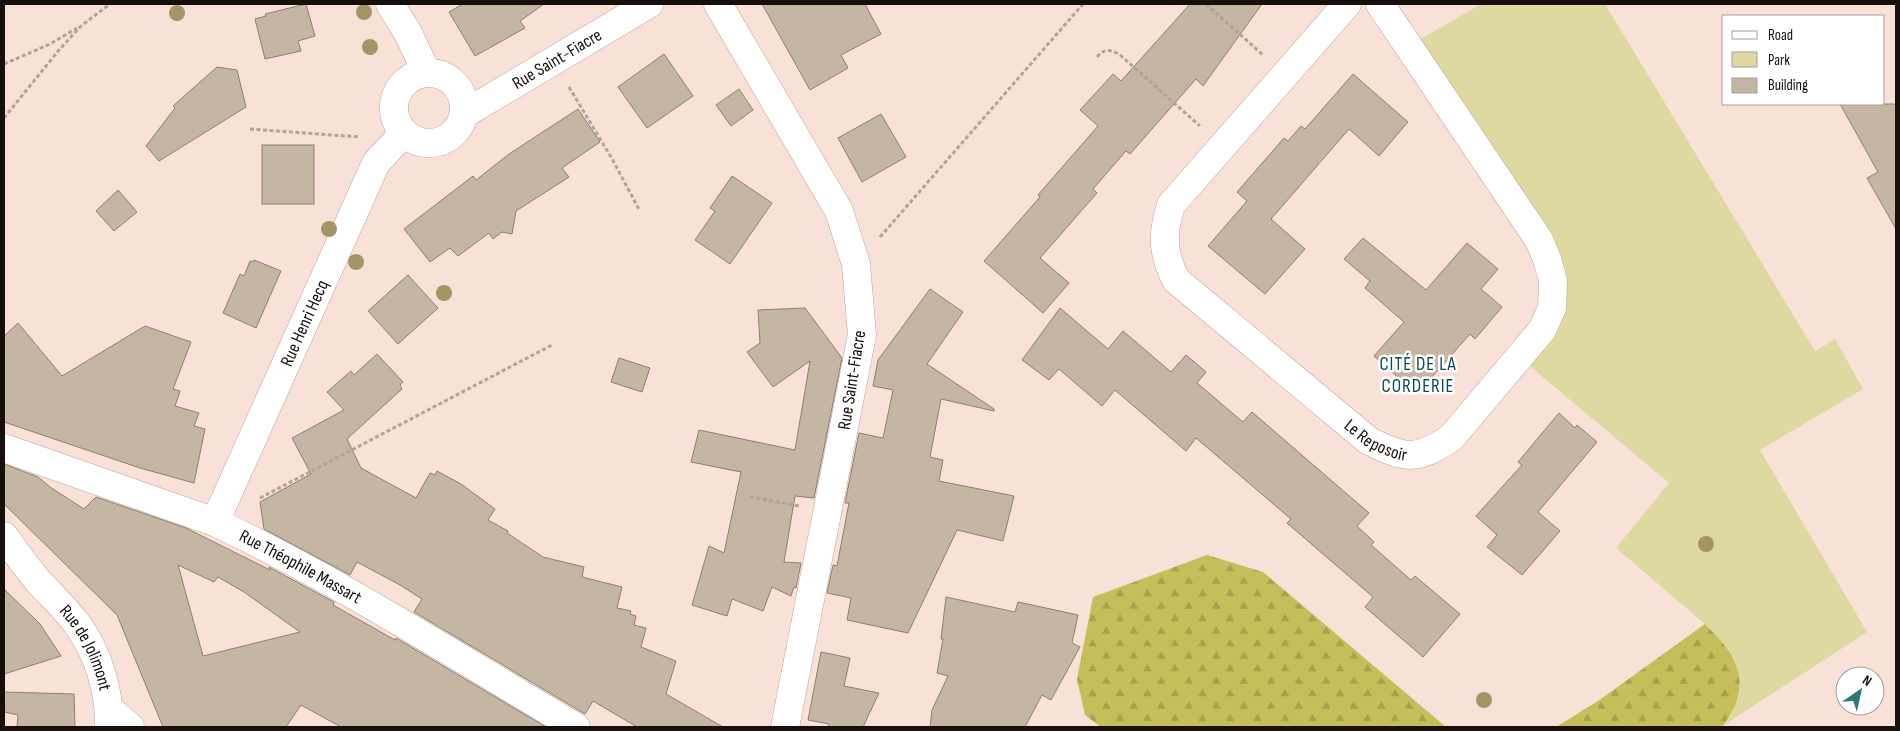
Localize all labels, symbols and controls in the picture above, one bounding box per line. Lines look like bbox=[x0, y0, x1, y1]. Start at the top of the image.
legend bbox=[1722, 15, 1885, 105]
street label: Rue Saint-Fiacre bbox=[508, 24, 605, 94]
text: Road bbox=[1768, 26, 1793, 45]
text: Park bbox=[1768, 51, 1790, 70]
text: Building bbox=[1768, 76, 1808, 95]
street label: Rue Henri Hecq bbox=[276, 277, 333, 370]
street label: Rue Saint-Fiacre bbox=[834, 329, 870, 431]
district label: CITÉ DE LA CORDERIE bbox=[1379, 353, 1457, 398]
street label: Le Reposoir bbox=[1340, 415, 1409, 465]
street label: Rue Théophile Massart bbox=[236, 525, 366, 608]
street label: Rue de Jolimont bbox=[55, 600, 116, 693]
north arrow bbox=[1835, 666, 1885, 716]
text: N bbox=[1859, 671, 1875, 690]

